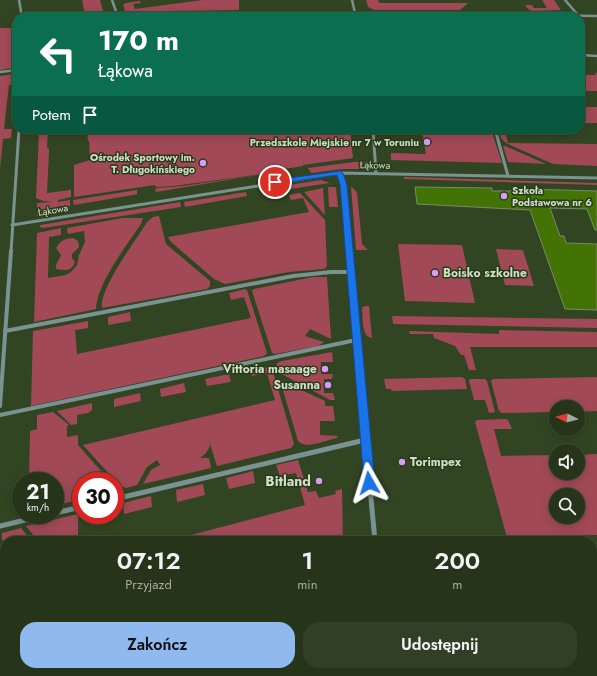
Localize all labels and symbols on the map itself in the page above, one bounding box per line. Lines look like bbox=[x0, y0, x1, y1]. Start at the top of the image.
place label: Przedszkole Miejskie nr 7 w Toruniu bbox=[250, 135, 419, 150]
marker: Przedszkole Miejskie nr 7 w Toruniu bbox=[422, 137, 432, 147]
place label: Ośrodek Sportowy im. T. Długokińskiego bbox=[90, 150, 195, 177]
street label: Łąkowa bbox=[359, 157, 391, 173]
marker: Ośrodek Sportowy im. T. Długokińskiego bbox=[198, 158, 208, 168]
pin bbox=[258, 165, 292, 199]
place label: Szkoła Podstawowa nr 6 bbox=[512, 183, 592, 210]
marker: Szkoła Podstawowa nr 6 bbox=[499, 191, 509, 201]
street label: Łąkowa bbox=[36, 200, 69, 220]
place label: Boisko szkolne bbox=[443, 264, 527, 282]
marker: Boisko szkolne bbox=[430, 268, 440, 278]
place label: Vittoria masaage bbox=[222, 360, 317, 378]
marker: Vittoria masaage bbox=[320, 364, 330, 374]
place label: Susanna bbox=[273, 376, 320, 394]
marker: Susanna bbox=[323, 380, 333, 390]
north arrow bbox=[549, 400, 585, 436]
place label: Torimpex bbox=[410, 453, 462, 471]
marker: Torimpex bbox=[397, 457, 407, 467]
position arrow bbox=[348, 462, 390, 504]
place label: Bitland bbox=[265, 471, 311, 491]
speed limit sign: 30 bbox=[72, 472, 124, 524]
marker: Bitland bbox=[314, 476, 324, 486]

